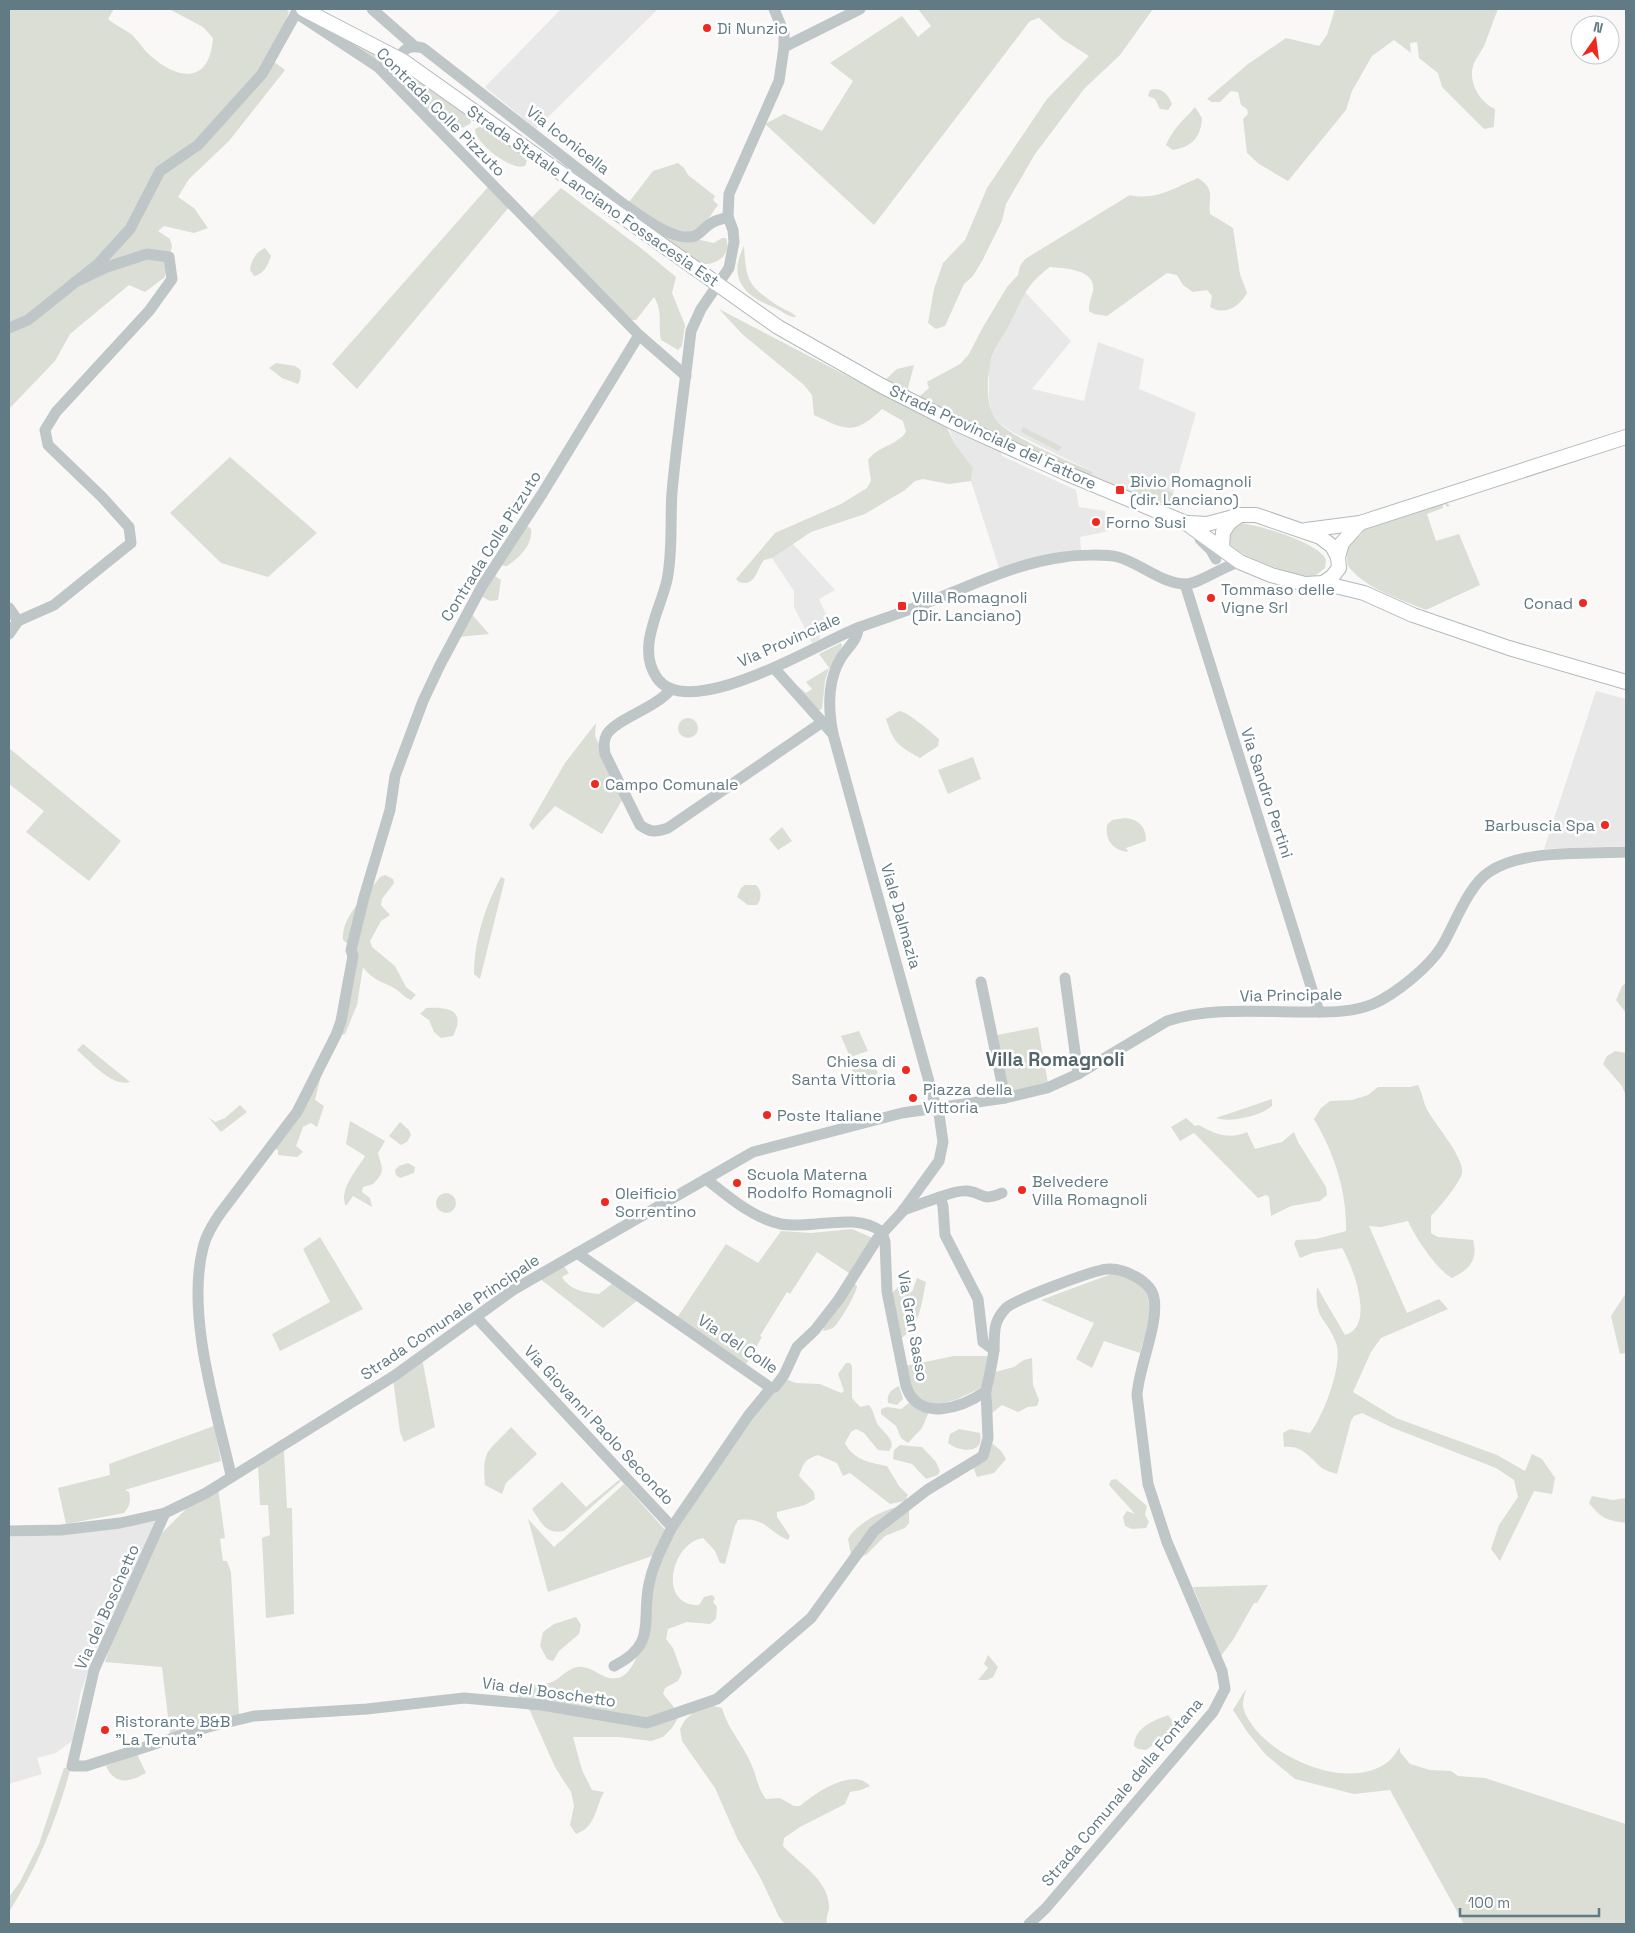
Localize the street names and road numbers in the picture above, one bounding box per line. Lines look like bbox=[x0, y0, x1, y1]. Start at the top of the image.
street label: Contrada Colle Pizzuto bbox=[372, 43, 510, 181]
street label: Strada Statale Lanciano Fossacesia Est bbox=[463, 100, 723, 292]
street label: Via Iconicella bbox=[522, 101, 614, 179]
street label: Strada Provinciale del Fattore bbox=[886, 380, 1100, 494]
street label: Contrada Colle Pizzuto bbox=[436, 467, 546, 625]
street label: Via Provinciale bbox=[734, 608, 844, 672]
street label: Via Sandro Pertini bbox=[1236, 725, 1298, 861]
street label: Viale Dalmazia bbox=[876, 861, 926, 971]
street label: Via Principale bbox=[1239, 984, 1343, 1006]
street label: Strada Comunale Principale bbox=[357, 1249, 543, 1385]
street label: Via Gran Sasso bbox=[893, 1269, 933, 1383]
street label: Via del Colle bbox=[694, 1309, 782, 1379]
street label: Via Giovanni Paolo Secondo bbox=[519, 1341, 679, 1509]
street label: Via del Boschetto bbox=[70, 1541, 144, 1673]
street label: Via del Boschetto bbox=[481, 1672, 617, 1712]
street label: Strada Comunale della Fontana bbox=[1037, 1693, 1207, 1891]

